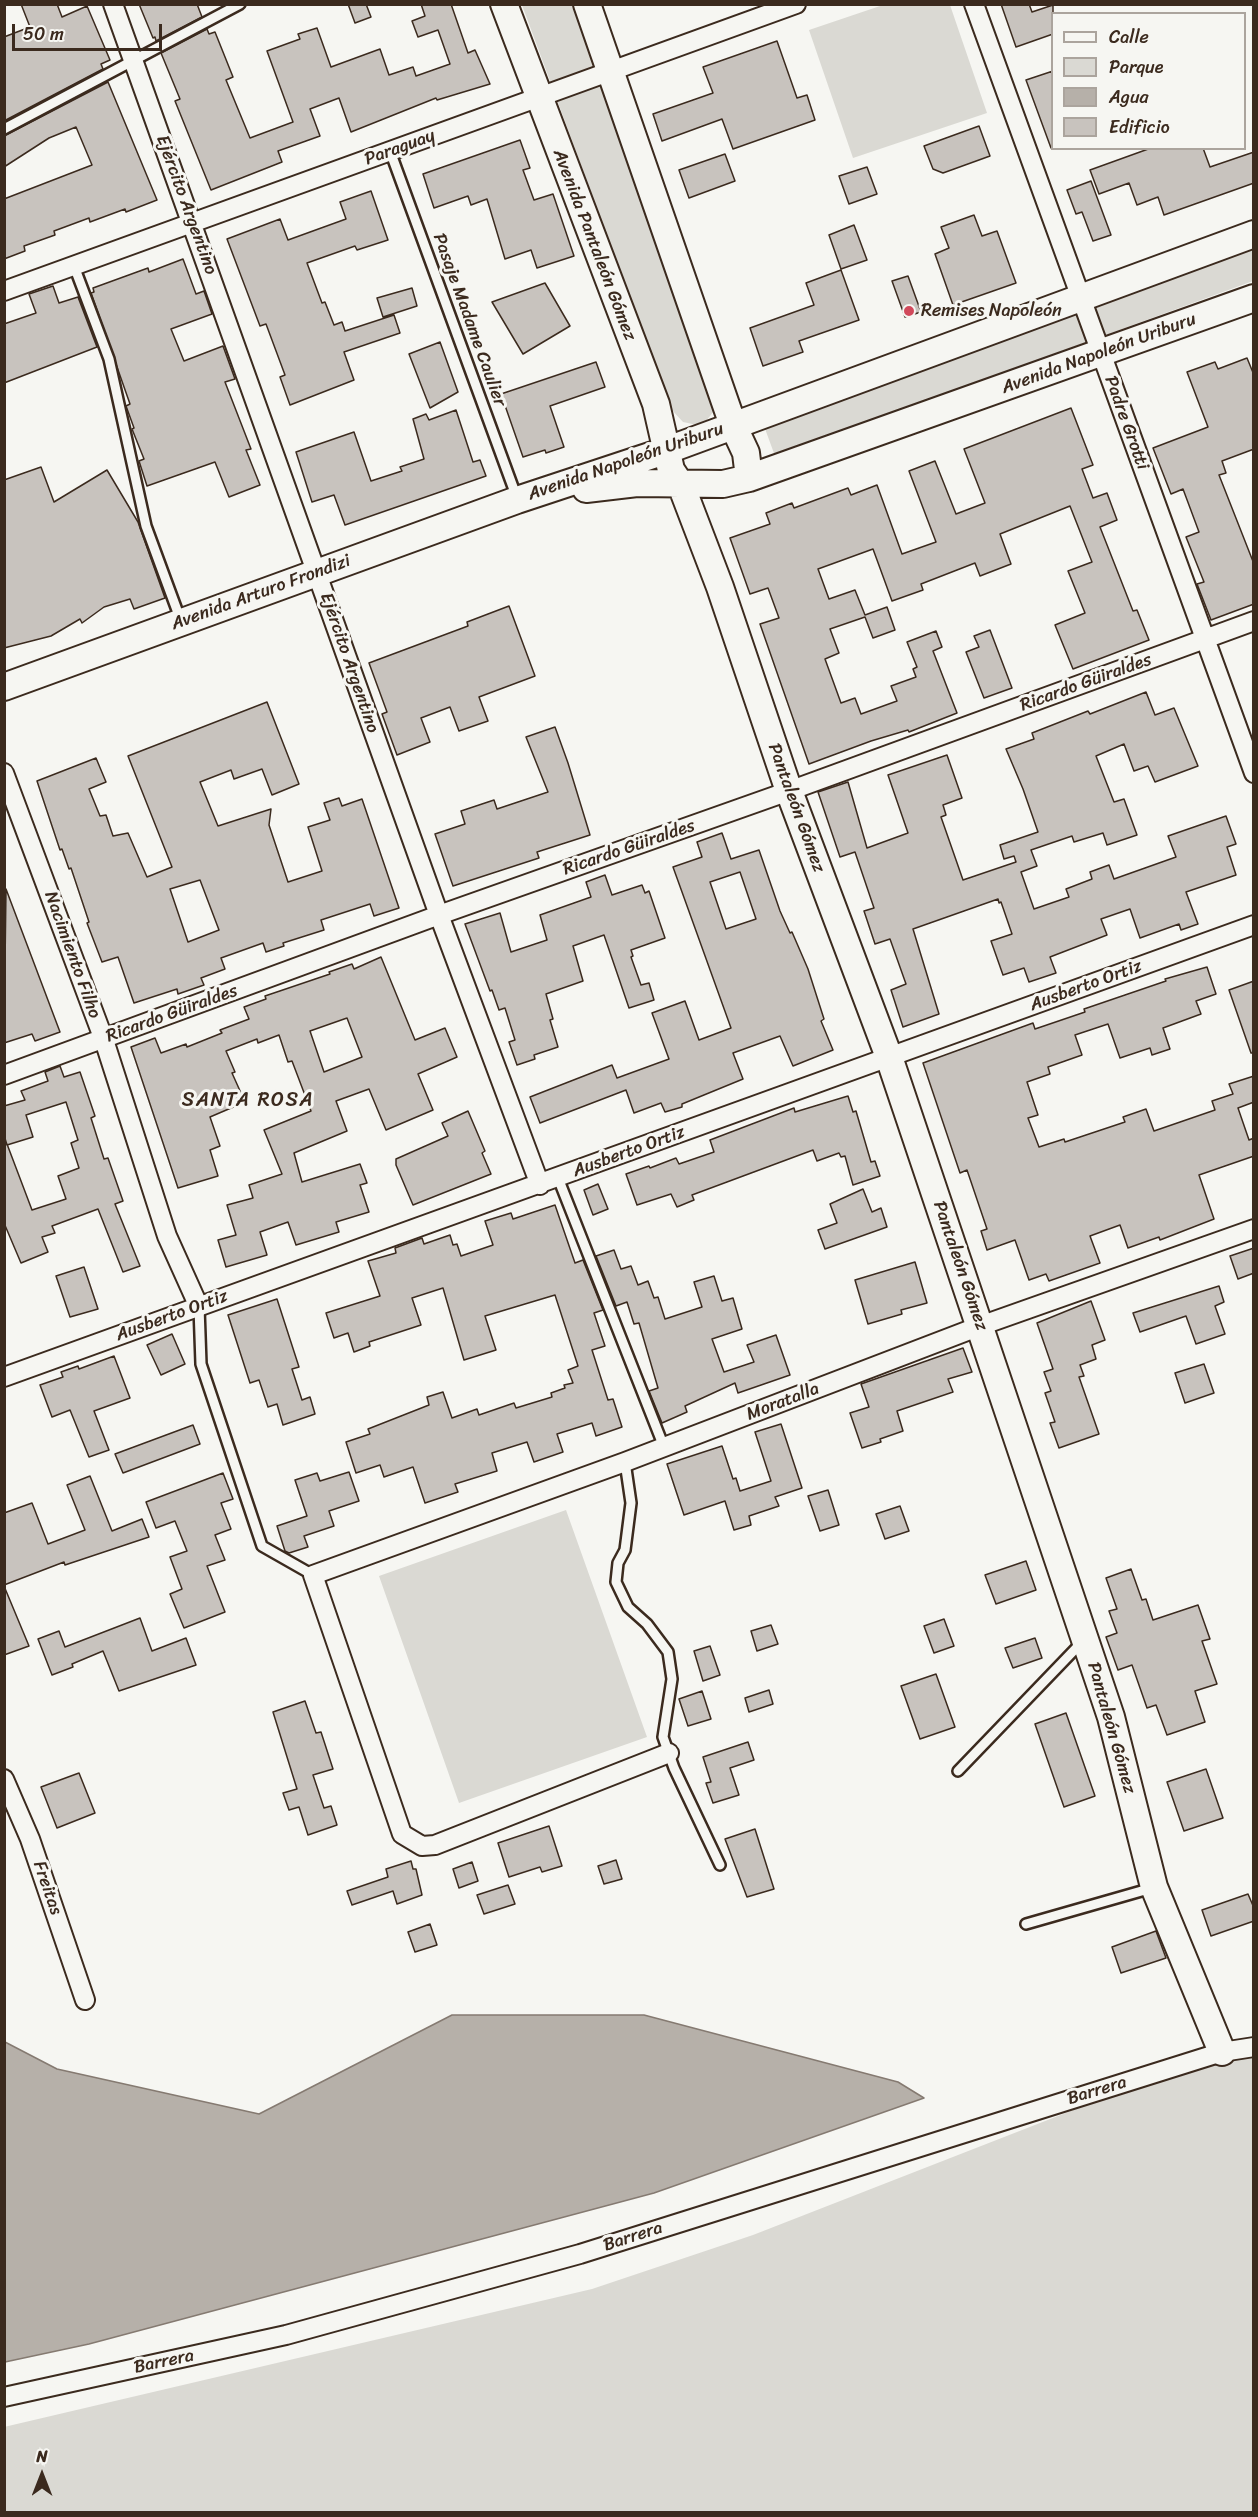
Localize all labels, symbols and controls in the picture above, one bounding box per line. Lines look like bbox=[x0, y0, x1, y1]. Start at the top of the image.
scale bar bbox=[15, 12, 165, 50]
legend bbox=[1051, 12, 1246, 150]
text: 50 m bbox=[23, 18, 64, 50]
text: Calle bbox=[1109, 21, 1149, 53]
text: Parque bbox=[1109, 51, 1163, 83]
text: Agua bbox=[1109, 81, 1149, 113]
text: Edificio bbox=[1109, 111, 1170, 143]
street label: Paraguay bbox=[362, 125, 438, 171]
street label: Ejército Argentino bbox=[151, 132, 221, 278]
street label: Avenida Pantaleón Gómez bbox=[548, 146, 640, 344]
street label: Pasaje Madame Caulier bbox=[428, 231, 510, 409]
place label: Remises Napoleón bbox=[921, 300, 1062, 322]
marker: Remises Napoleón bbox=[902, 304, 916, 318]
street label: Avenida Napoleón Uriburu bbox=[999, 309, 1199, 399]
street label: Padre Grotti bbox=[1099, 373, 1153, 473]
street label: Avenida Napoleón Uriburu bbox=[525, 418, 727, 506]
street label: Avenida Arturo Frondizi bbox=[168, 550, 354, 636]
street label: Ejército Argentino bbox=[315, 590, 383, 736]
street label: Ricardo Güiraldes bbox=[1017, 649, 1155, 717]
street label: Pantaleón Gómez bbox=[763, 740, 829, 876]
street label: Ricardo Güiraldes bbox=[560, 815, 698, 881]
street label: Nacimiento Filho bbox=[39, 889, 105, 1021]
street label: Ausberto Ortiz bbox=[1027, 956, 1145, 1016]
street label: Ricardo Güiraldes bbox=[103, 980, 241, 1048]
district label: SANTA ROSA bbox=[182, 1089, 314, 1113]
street label: Ausberto Ortiz bbox=[570, 1122, 688, 1182]
street label: Pantaleón Gómez bbox=[928, 1198, 992, 1334]
street label: Ausberto Ortiz bbox=[113, 1286, 231, 1346]
street label: Moratalla bbox=[743, 1378, 823, 1426]
street label: Pantaleón Gómez bbox=[1082, 1660, 1140, 1796]
street label: Freitas bbox=[28, 1858, 66, 1918]
street label: Barrera bbox=[1065, 2072, 1129, 2110]
street label: Barrera bbox=[601, 2217, 665, 2257]
street label: Barrera bbox=[132, 2345, 196, 2379]
text: N bbox=[36, 2442, 48, 2471]
north arrow bbox=[12, 2445, 72, 2505]

